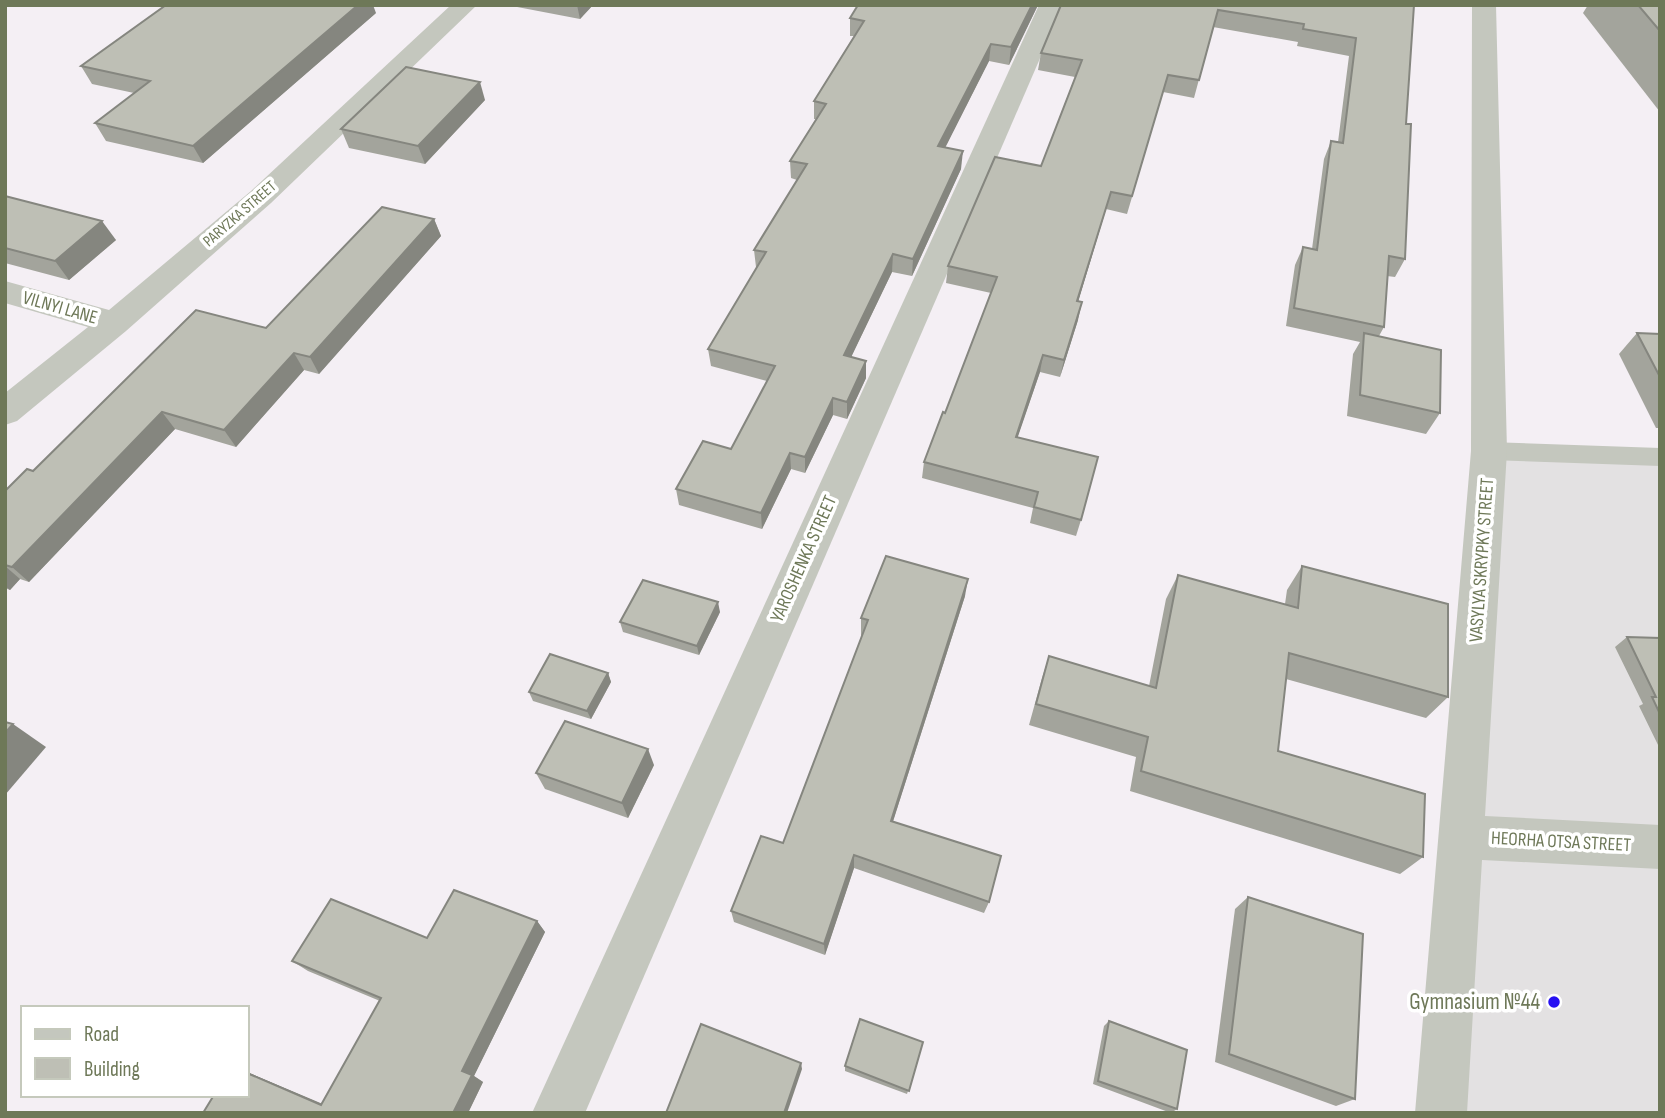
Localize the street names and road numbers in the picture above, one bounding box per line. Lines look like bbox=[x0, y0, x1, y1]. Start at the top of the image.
street label: PARYZKA STREET bbox=[200, 177, 281, 251]
street label: VILNYI LANE bbox=[20, 286, 100, 330]
street label: VASYLYA SKRYPKY STREET bbox=[1465, 477, 1499, 643]
street label: YAROSHENKA STREET bbox=[766, 492, 842, 626]
street label: HEORHA OTSA STREET bbox=[1491, 827, 1632, 857]

